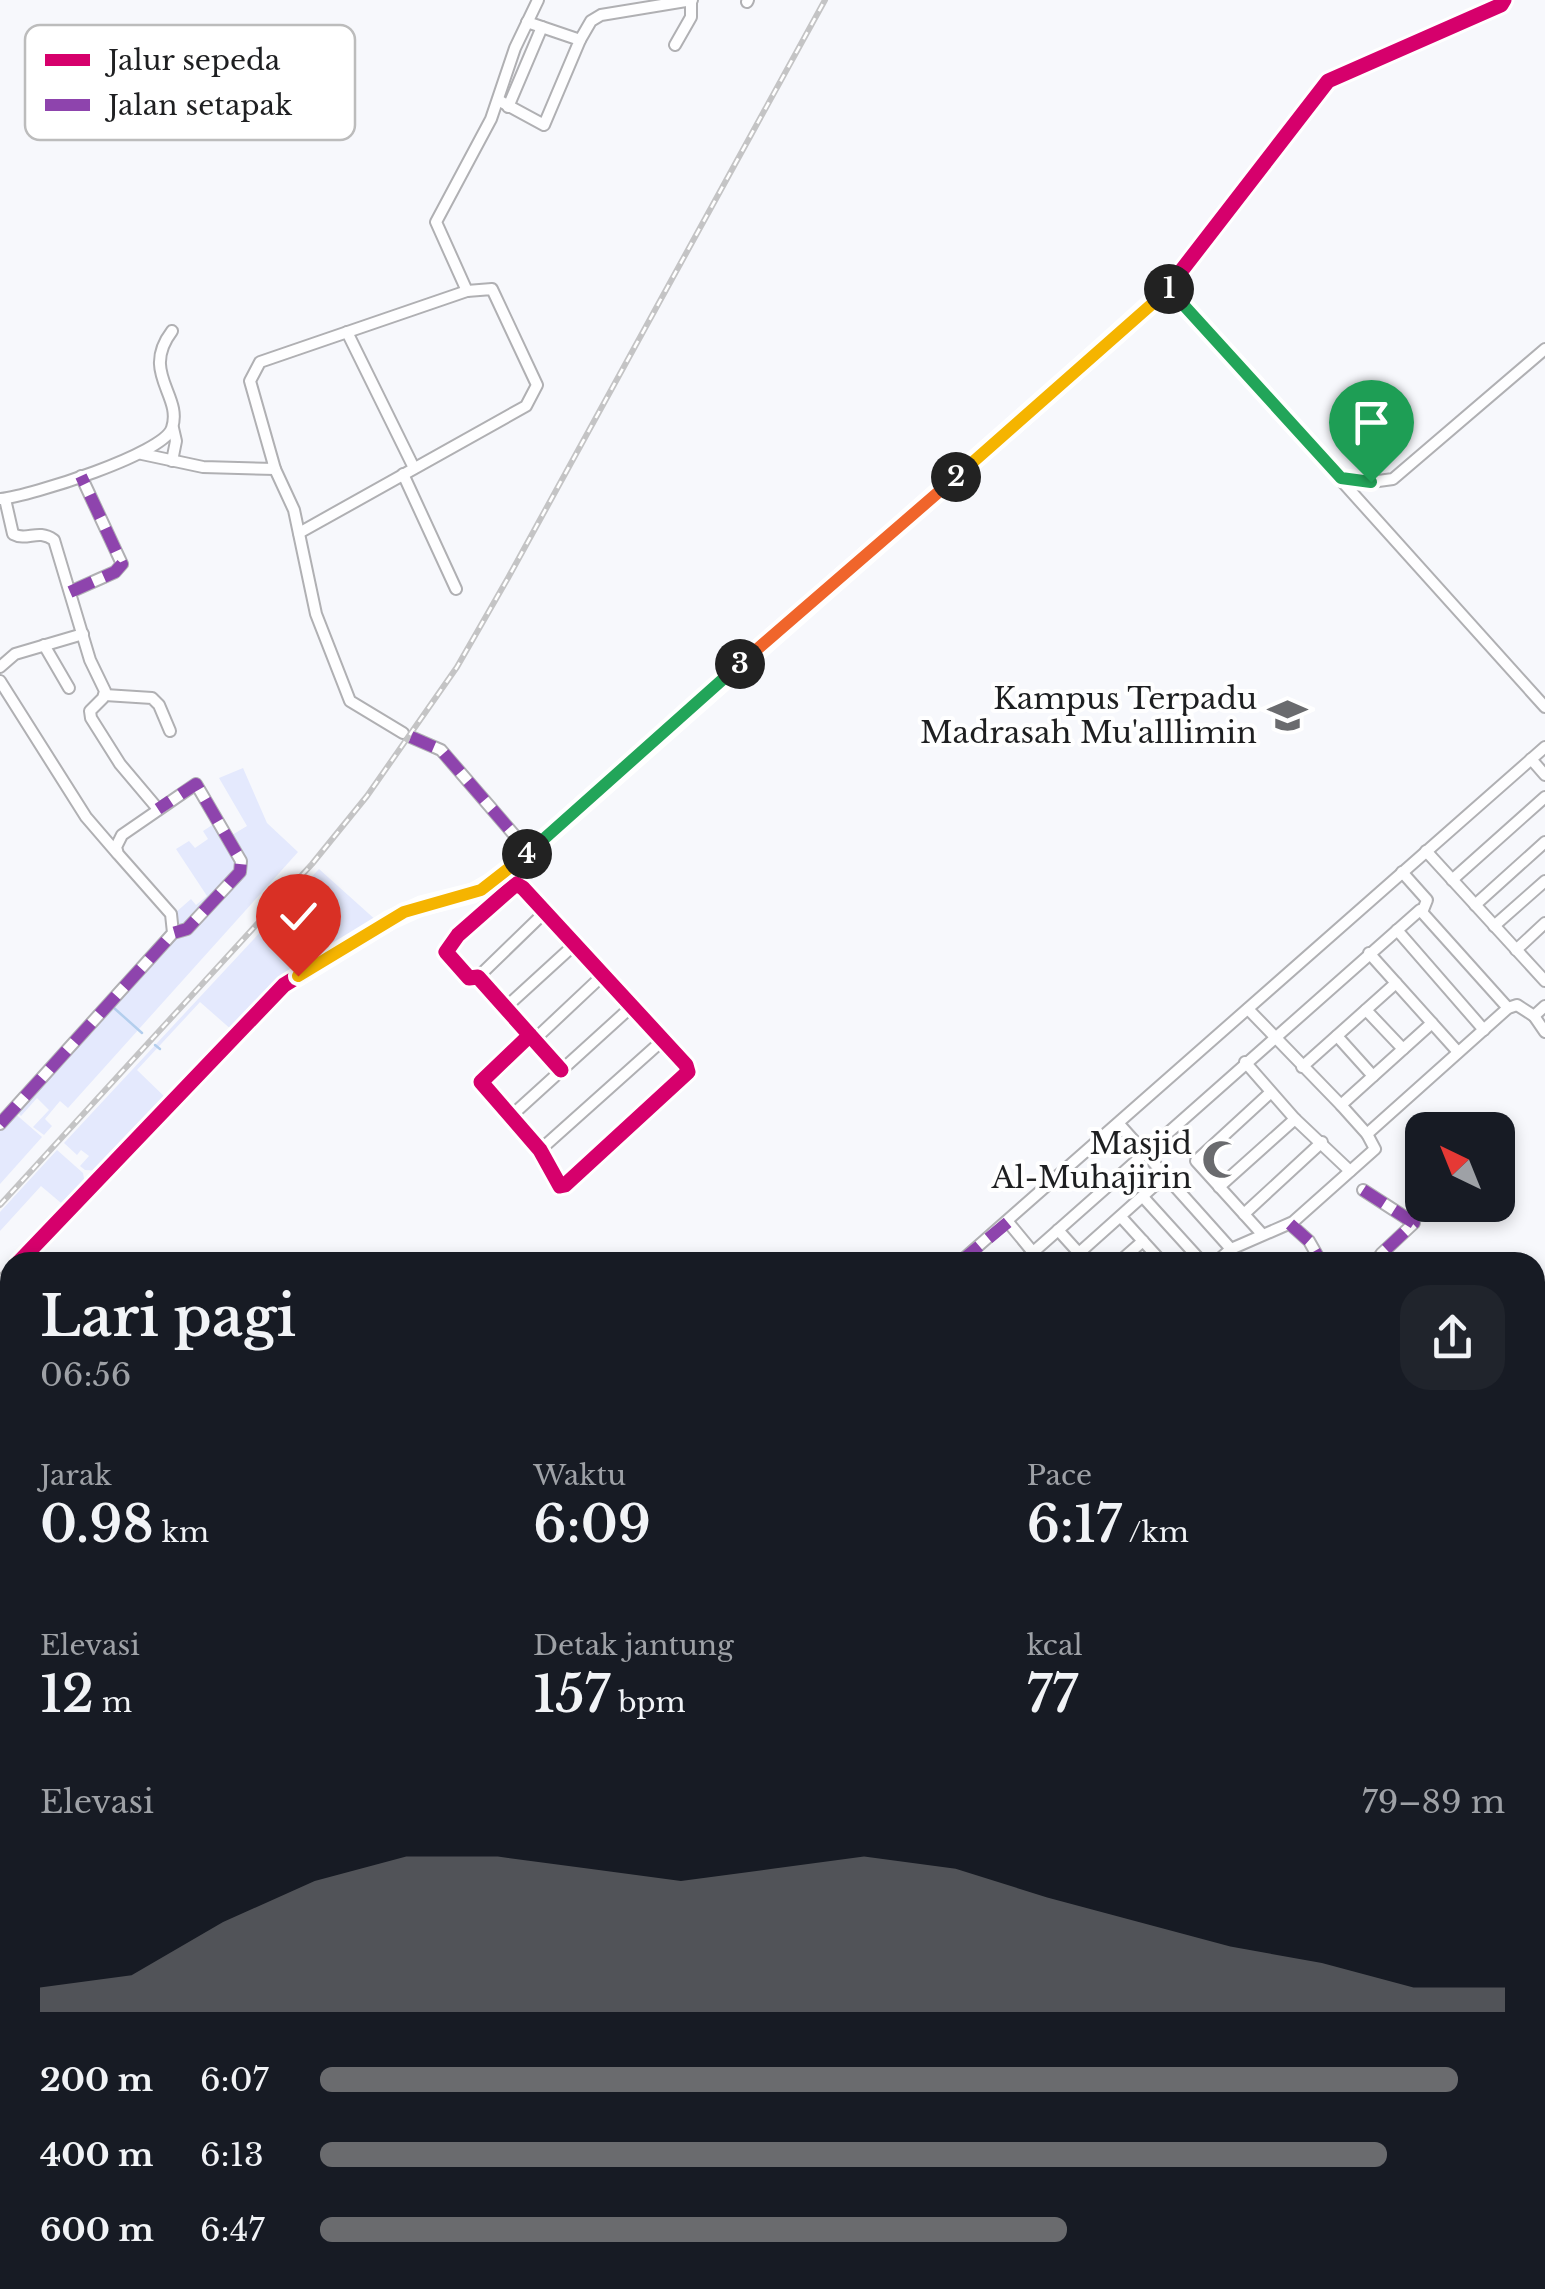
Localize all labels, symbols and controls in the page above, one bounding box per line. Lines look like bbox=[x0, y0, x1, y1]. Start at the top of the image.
legend bbox=[25, 25, 355, 140]
text: Jalur sepeda bbox=[104, 43, 281, 78]
text: Jalan setapak bbox=[104, 88, 293, 123]
pin: 1 bbox=[1144, 264, 1194, 314]
text: 1 bbox=[1163, 271, 1175, 306]
pin bbox=[1329, 380, 1414, 483]
icon: arrive bbox=[1344, 395, 1399, 450]
pin: 2 bbox=[931, 452, 981, 502]
text: 2 bbox=[947, 459, 965, 494]
pin: 3 bbox=[715, 639, 765, 689]
text: 3 bbox=[731, 646, 749, 681]
place label: Kampus Terpadu Madrasah Mu'alllimin bbox=[920, 680, 1257, 751]
school or university icon: Kampus Terpadu Madrasah Mu'alllimin bbox=[1266, 694, 1308, 736]
pin: 4 bbox=[502, 829, 552, 879]
text: 4 bbox=[518, 836, 536, 871]
pin bbox=[256, 874, 341, 977]
icon: check bbox=[271, 889, 326, 944]
north arrow bbox=[1405, 1112, 1515, 1222]
map controls bbox=[1405, 1112, 1515, 1222]
place label: Masjid Al-Muhajirin bbox=[991, 1125, 1192, 1196]
mosque icon: Masjid Al-Muhajirin bbox=[1201, 1139, 1243, 1181]
text: Lari pagi bbox=[40, 1283, 296, 1351]
button: share bbox=[1400, 1285, 1505, 1390]
text: 06:56 bbox=[40, 1355, 131, 1395]
text: Jarak bbox=[40, 1458, 112, 1493]
text: Waktu bbox=[533, 1458, 626, 1493]
text: Pace bbox=[1027, 1458, 1092, 1493]
text: 0.98 bbox=[40, 1493, 154, 1556]
text: 6:09 bbox=[533, 1493, 651, 1556]
text: 6:17 bbox=[1027, 1493, 1122, 1556]
text: km bbox=[154, 1515, 209, 1550]
text: /km bbox=[1122, 1515, 1189, 1550]
text: Elevasi bbox=[40, 1628, 140, 1663]
text: Detak jantung bbox=[533, 1628, 734, 1663]
text: kcal bbox=[1027, 1628, 1083, 1663]
text: 12 bbox=[40, 1663, 94, 1726]
text: 157 bbox=[533, 1663, 610, 1726]
text: 77 bbox=[1027, 1663, 1078, 1726]
text: m bbox=[94, 1685, 132, 1720]
text: bpm bbox=[610, 1685, 686, 1720]
text: Elevasi bbox=[40, 1782, 154, 1822]
text: 79–89 m bbox=[1362, 1782, 1505, 1822]
text: 200 m bbox=[40, 2060, 153, 2100]
text: 6:07 bbox=[200, 2060, 269, 2100]
text: 400 m bbox=[40, 2135, 153, 2175]
text: 6:13 bbox=[200, 2135, 264, 2175]
text: 600 m bbox=[40, 2210, 154, 2250]
text: 6:47 bbox=[200, 2210, 264, 2250]

